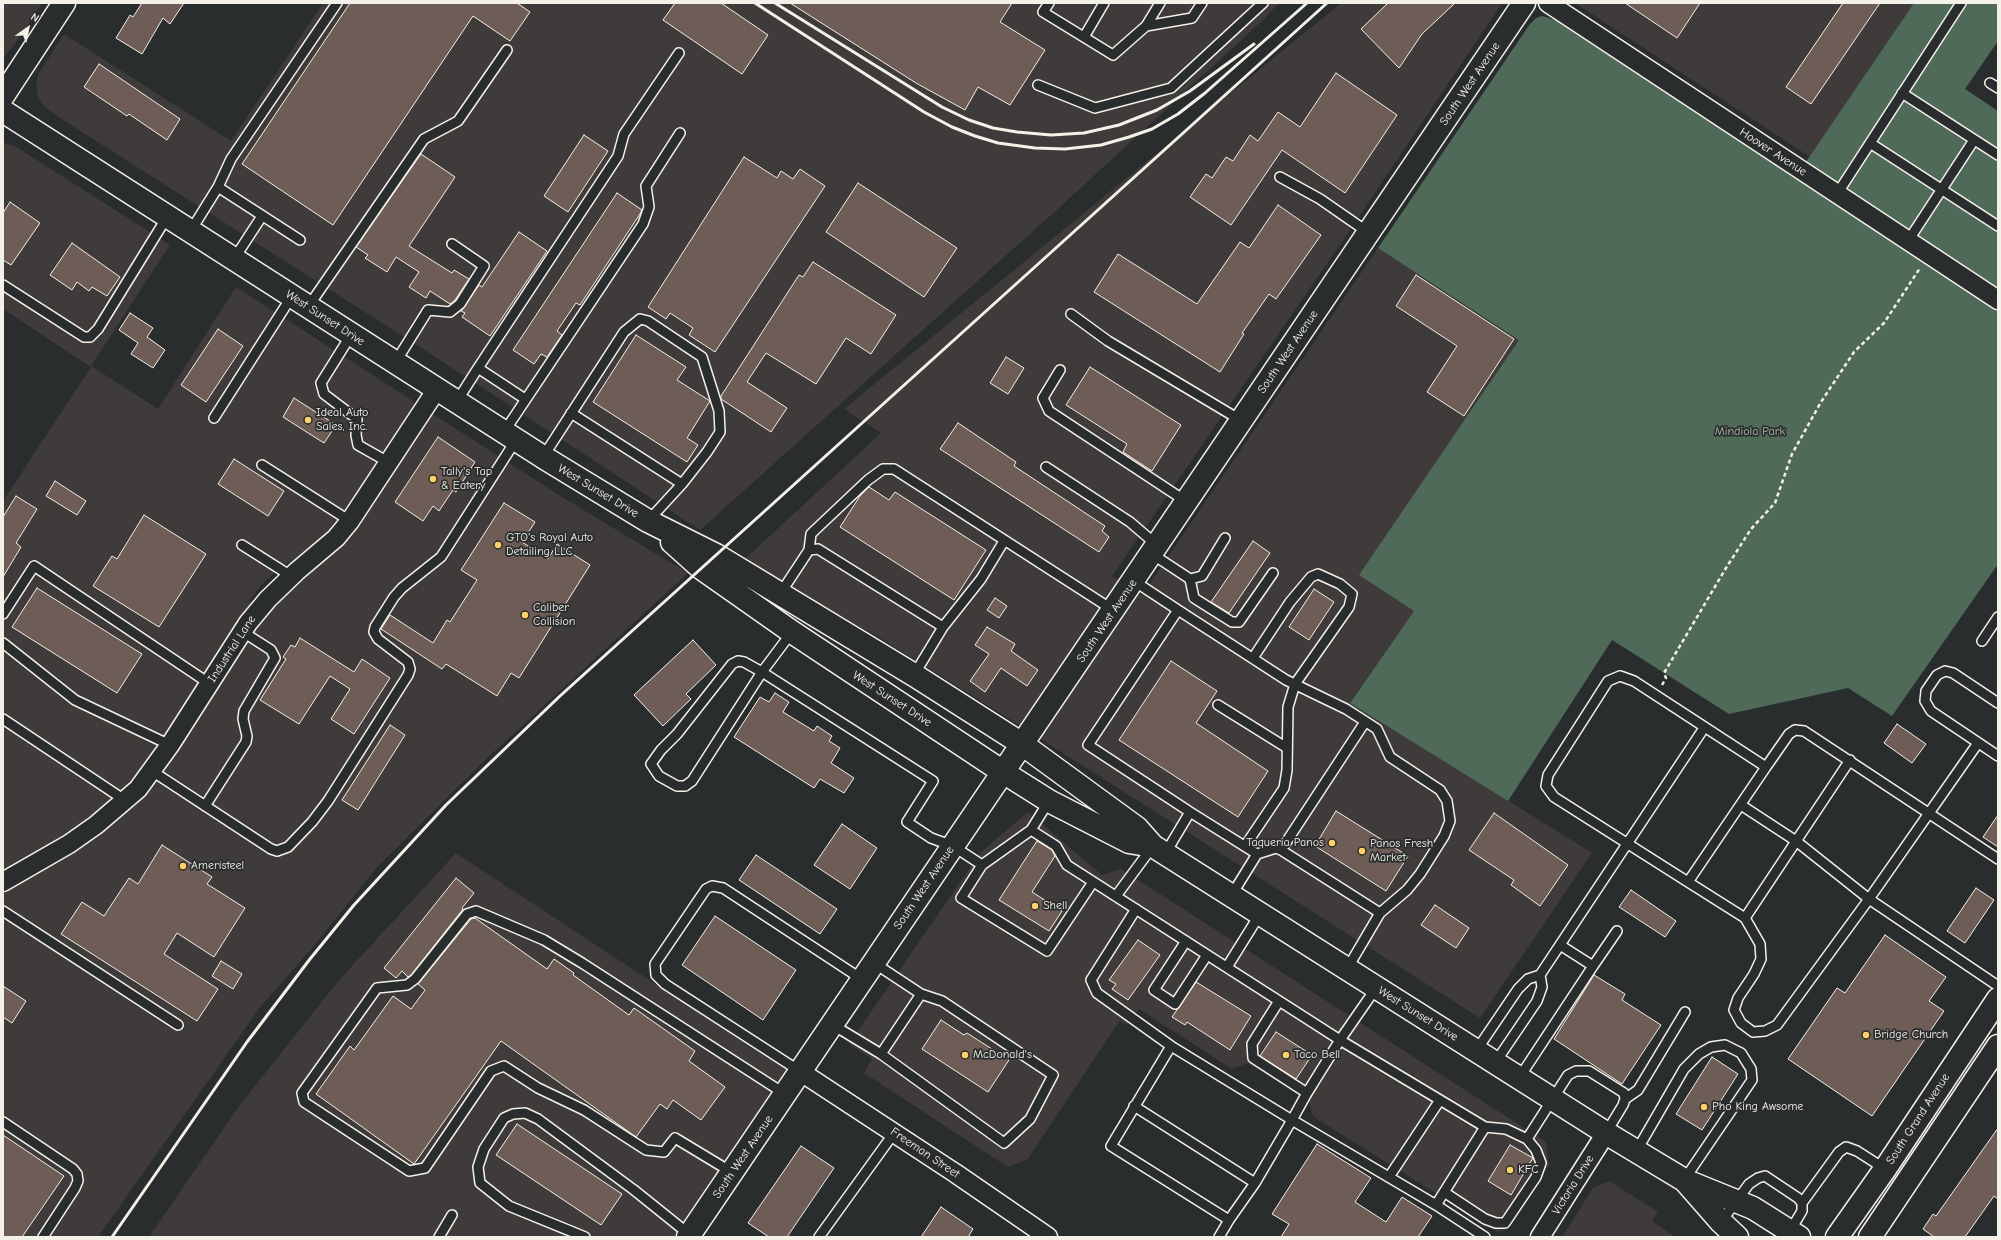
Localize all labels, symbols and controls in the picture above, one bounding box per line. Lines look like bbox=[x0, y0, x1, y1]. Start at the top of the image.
north arrow bbox=[8, 8, 48, 48]
text: N bbox=[28, 10, 41, 25]
street label: South West Avenue bbox=[1437, 40, 1503, 128]
street label: Hoover Avenue bbox=[1737, 125, 1809, 179]
street label: West Sunset Drive bbox=[283, 287, 367, 349]
street label: South West Avenue bbox=[1255, 308, 1321, 396]
place label: Ideal Auto Sales, Inc. bbox=[316, 406, 368, 434]
marker: Ideal Auto Sales, Inc. bbox=[303, 415, 313, 425]
park label: Mindiola Park bbox=[1715, 425, 1785, 439]
street label: West Sunset Drive bbox=[555, 461, 641, 521]
place label: Tally's Tap & Eatery bbox=[441, 465, 492, 493]
marker: Tally's Tap & Eatery bbox=[428, 474, 438, 484]
place label: GTO's Royal Auto Detailing LLC bbox=[506, 531, 593, 559]
marker: GTO's Royal Auto Detailing LLC bbox=[493, 540, 503, 550]
street label: South West Avenue bbox=[1074, 577, 1140, 665]
place label: Caliber Collision bbox=[533, 601, 575, 629]
marker: Caliber Collision bbox=[520, 610, 530, 620]
street label: Industrial Lane bbox=[205, 613, 259, 685]
street label: West Sunset Drive bbox=[850, 668, 934, 730]
place label: Taqueria Panos bbox=[1246, 836, 1324, 850]
place label: Panos Fresh Market bbox=[1370, 837, 1433, 865]
marker: Taqueria Panos bbox=[1327, 838, 1337, 848]
street label: South West Avenue bbox=[891, 844, 957, 932]
marker: Panos Fresh Market bbox=[1357, 846, 1367, 856]
place label: Ameristeel bbox=[191, 859, 244, 873]
marker: Ameristeel bbox=[178, 861, 188, 871]
place label: Shell bbox=[1043, 899, 1067, 913]
marker: Shell bbox=[1030, 901, 1040, 911]
street label: West Sunset Drive bbox=[1375, 984, 1461, 1044]
place label: Bridge Church bbox=[1874, 1028, 1948, 1042]
marker: Bridge Church bbox=[1861, 1030, 1871, 1040]
place label: McDonald's bbox=[973, 1048, 1032, 1062]
place label: Taco Bell bbox=[1294, 1048, 1340, 1062]
marker: McDonald's bbox=[960, 1050, 970, 1060]
marker: Taco Bell bbox=[1281, 1050, 1291, 1060]
street label: South Grand Avenue bbox=[1883, 1071, 1953, 1167]
place label: Pho King Awsome bbox=[1712, 1100, 1803, 1114]
marker: Pho King Awsome bbox=[1699, 1102, 1709, 1112]
street label: South West Avenue bbox=[710, 1113, 776, 1201]
street label: Freeman Street bbox=[888, 1125, 962, 1181]
street label: Victoria Drive bbox=[1549, 1152, 1597, 1218]
place label: KFC bbox=[1518, 1163, 1539, 1177]
marker: KFC bbox=[1505, 1165, 1515, 1175]

